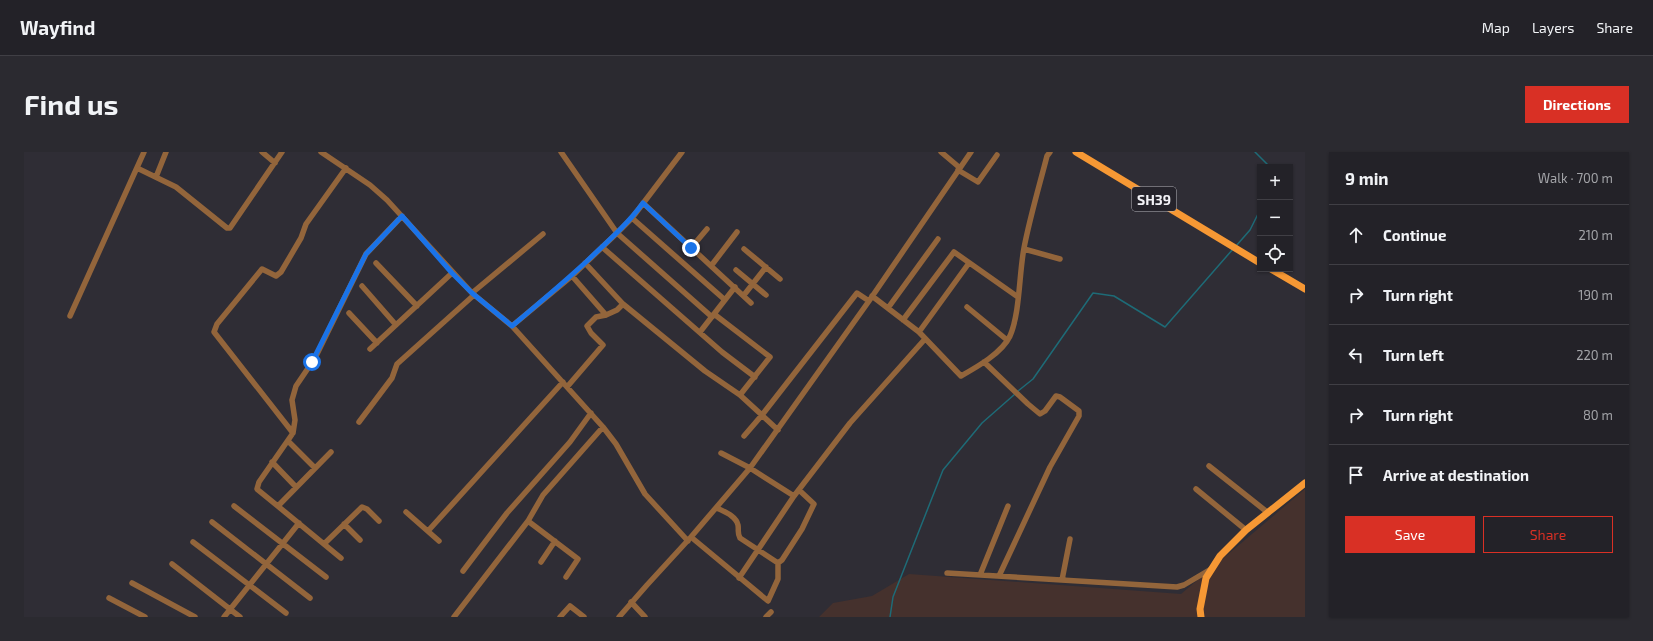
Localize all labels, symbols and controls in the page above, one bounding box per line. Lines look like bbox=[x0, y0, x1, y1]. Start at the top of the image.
text: Wayfind bbox=[20, 16, 95, 39]
text: Map bbox=[1482, 19, 1510, 36]
text: Layers bbox=[1532, 19, 1574, 36]
text: Share bbox=[1596, 19, 1633, 36]
button: Directions bbox=[1525, 86, 1629, 123]
text: Find us bbox=[24, 87, 118, 121]
map controls bbox=[1257, 164, 1293, 272]
button: + bbox=[1257, 164, 1293, 200]
text: 9 min bbox=[1345, 168, 1389, 188]
text: Walk · 700 m bbox=[1538, 170, 1613, 186]
road number: SH39 bbox=[1132, 187, 1176, 211]
button: − bbox=[1257, 200, 1293, 236]
icon: ahead bbox=[1345, 224, 1367, 246]
text: Continue bbox=[1383, 226, 1446, 244]
text: 210 m bbox=[1578, 227, 1613, 243]
button: locate bbox=[1257, 236, 1293, 272]
route end bbox=[682, 239, 700, 257]
icon: right bbox=[1345, 284, 1367, 306]
text: Turn right bbox=[1383, 286, 1453, 304]
text: 190 m bbox=[1578, 287, 1613, 303]
icon: left bbox=[1345, 344, 1367, 366]
text: Turn left bbox=[1383, 346, 1444, 364]
text: 220 m bbox=[1576, 347, 1613, 363]
route start bbox=[303, 353, 321, 371]
icon: right bbox=[1345, 404, 1367, 426]
text: Turn right bbox=[1383, 406, 1453, 424]
text: 80 m bbox=[1583, 407, 1613, 423]
icon: arrive bbox=[1345, 464, 1367, 486]
text: Arrive at destination bbox=[1383, 466, 1529, 484]
button: Save bbox=[1345, 516, 1475, 553]
button: Share bbox=[1483, 516, 1613, 553]

